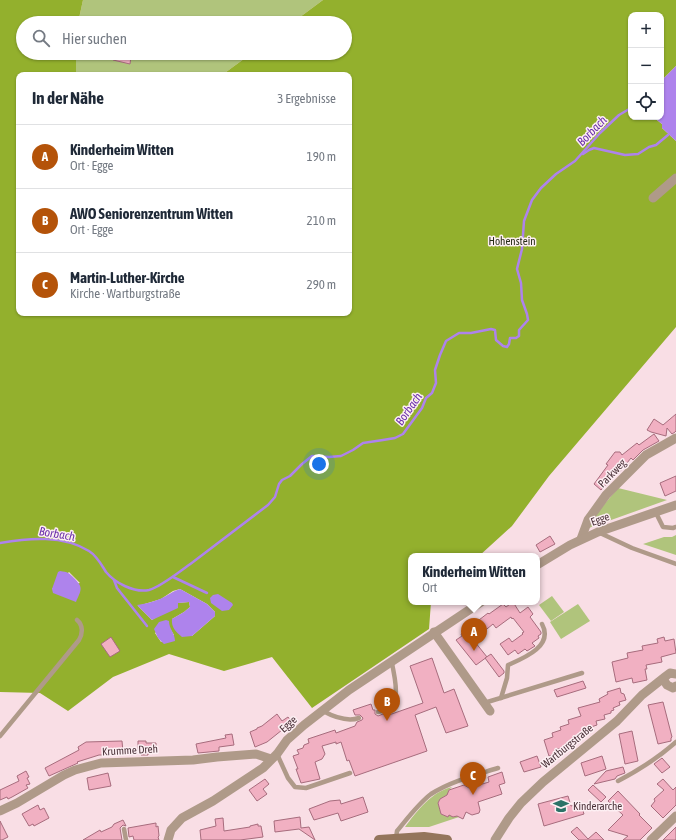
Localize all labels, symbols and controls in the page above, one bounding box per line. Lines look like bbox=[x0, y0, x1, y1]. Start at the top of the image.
map controls bbox=[628, 12, 664, 120]
button: + bbox=[628, 12, 664, 48]
search box bbox=[16, 16, 352, 60]
icon: search bbox=[30, 27, 52, 49]
text: Hier suchen bbox=[62, 30, 127, 47]
button: − bbox=[628, 48, 664, 84]
button: locate bbox=[628, 84, 664, 120]
text: In der Nähe bbox=[32, 88, 104, 108]
text: 3 Ergebnisse bbox=[277, 91, 336, 106]
water label: Borbach bbox=[574, 113, 610, 149]
text: Kinderheim Witten bbox=[70, 141, 174, 158]
text: A bbox=[42, 149, 48, 164]
text: 190 m bbox=[307, 149, 336, 164]
text: Ort · Egge bbox=[70, 158, 114, 173]
text: AWO Seniorenzentrum Witten bbox=[70, 205, 233, 222]
text: B bbox=[42, 213, 48, 228]
text: 210 m bbox=[307, 213, 336, 228]
text: Ort · Egge bbox=[70, 222, 114, 237]
park label: Hohenstein bbox=[488, 235, 536, 247]
text: Martin-Luther-Kirche bbox=[70, 269, 185, 286]
text: C bbox=[42, 277, 48, 292]
text: 290 m bbox=[307, 277, 336, 292]
text: Kirche · Wartburgstraße bbox=[70, 286, 181, 301]
water label: Borbach bbox=[393, 390, 425, 428]
your location bbox=[309, 454, 329, 474]
street label: Parkweg bbox=[596, 456, 629, 490]
street label: Egge bbox=[589, 510, 611, 528]
water label: Borbach bbox=[38, 524, 76, 544]
popup bbox=[408, 553, 540, 605]
text: Kinderheim Witten bbox=[422, 563, 526, 580]
text: Ort bbox=[422, 580, 437, 595]
pin: A bbox=[461, 618, 487, 651]
pin: B bbox=[374, 688, 400, 721]
street label: Egge bbox=[277, 713, 299, 735]
street label: Wartburgstraße bbox=[539, 722, 595, 770]
street label: Krumme Dreh bbox=[102, 743, 158, 757]
pin: C bbox=[460, 762, 486, 795]
school or university icon: Kinderarche bbox=[552, 797, 570, 815]
place label: Kinderarche bbox=[573, 800, 622, 812]

